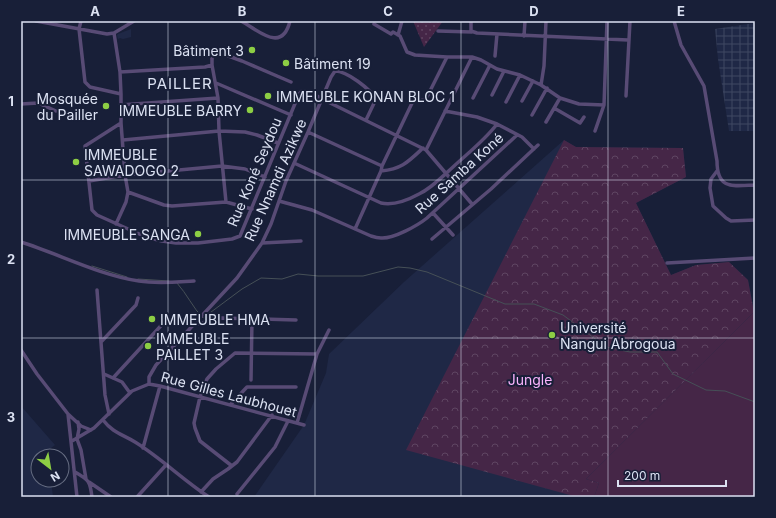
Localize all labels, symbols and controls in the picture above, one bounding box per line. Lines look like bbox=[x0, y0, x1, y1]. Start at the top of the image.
text: A bbox=[90, 3, 100, 19]
text: B bbox=[238, 3, 247, 19]
text: C bbox=[383, 3, 393, 19]
text: D bbox=[529, 3, 539, 19]
text: E bbox=[677, 3, 685, 19]
place label: Bâtiment 3 bbox=[173, 42, 244, 59]
marker: Bâtiment 3 bbox=[247, 45, 257, 55]
place label: Bâtiment 19 bbox=[294, 55, 371, 72]
marker: Bâtiment 19 bbox=[281, 58, 291, 68]
district label: PAILLER bbox=[147, 74, 213, 93]
place label: IMMEUBLE KONAN BLOC 1 bbox=[276, 88, 455, 105]
place label: Mosquée du Pailler bbox=[36, 90, 98, 123]
marker: IMMEUBLE KONAN BLOC 1 bbox=[263, 91, 273, 101]
text: 1 bbox=[8, 93, 14, 109]
marker: Mosquée du Pailler bbox=[101, 101, 111, 111]
place label: IMMEUBLE BARRY bbox=[119, 102, 242, 119]
marker: IMMEUBLE BARRY bbox=[245, 105, 255, 115]
street label: Rue Koné Seydou bbox=[223, 115, 285, 229]
street label: Rue Nnamdi Azikwe bbox=[240, 116, 310, 244]
street label: Rue Samba Koné bbox=[411, 129, 507, 217]
place label: IMMEUBLE SAWADOGO 2 bbox=[84, 146, 179, 179]
marker: IMMEUBLE SAWADOGO 2 bbox=[71, 157, 81, 167]
place label: IMMEUBLE SANGA bbox=[64, 226, 190, 243]
marker: IMMEUBLE SANGA bbox=[193, 229, 203, 239]
text: 2 bbox=[7, 251, 15, 267]
place label: IMMEUBLE HMA bbox=[160, 311, 270, 328]
marker: IMMEUBLE HMA bbox=[147, 314, 157, 324]
place label: Université Nangui Abrogoua bbox=[560, 319, 676, 352]
place label: IMMEUBLE PAILLET 3 bbox=[156, 330, 229, 363]
marker: Université Nangui Abrogoua bbox=[547, 330, 557, 340]
marker: IMMEUBLE PAILLET 3 bbox=[143, 341, 153, 351]
street label: Rue Gilles Laubhouet bbox=[159, 368, 299, 420]
park label: Jungle bbox=[508, 371, 552, 388]
text: 3 bbox=[7, 409, 15, 425]
north arrow bbox=[30, 448, 70, 488]
scale bar bbox=[618, 462, 726, 488]
text: N bbox=[48, 468, 62, 485]
text: 200 m bbox=[624, 468, 660, 483]

